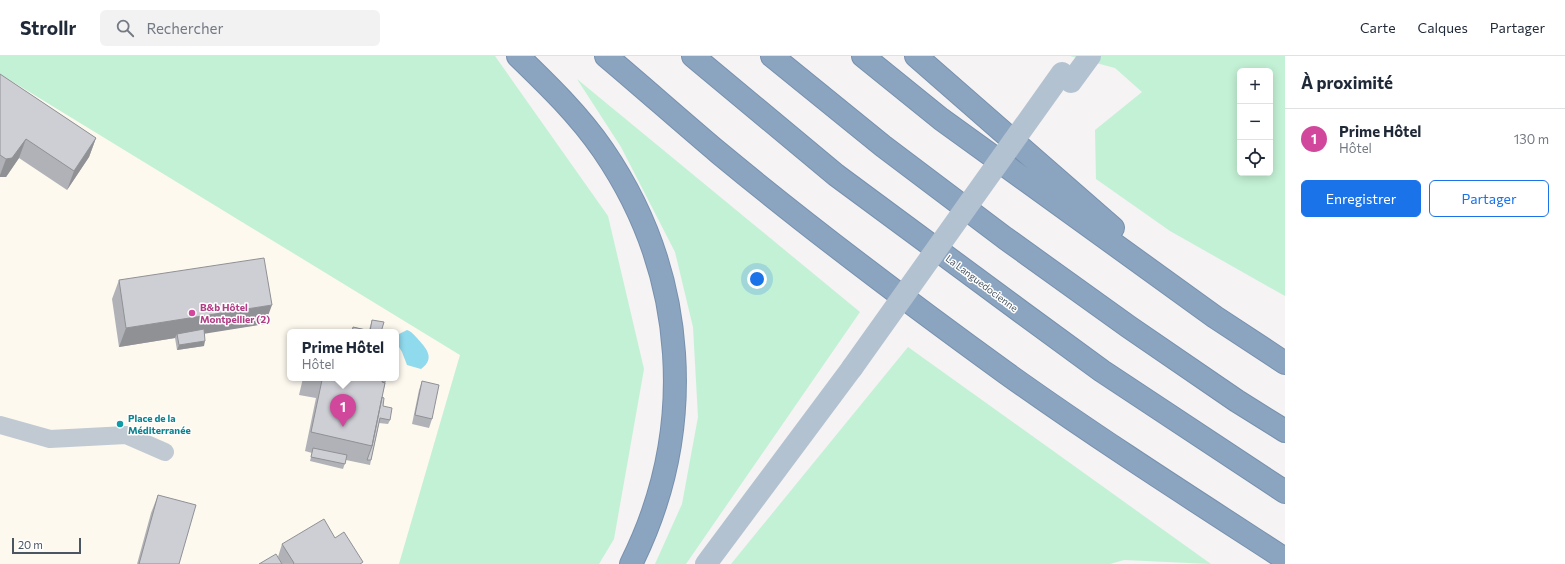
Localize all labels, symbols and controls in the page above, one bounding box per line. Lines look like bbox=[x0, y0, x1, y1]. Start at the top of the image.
search box bbox=[100, 10, 380, 46]
text: Strollr bbox=[20, 16, 76, 39]
icon: search bbox=[114, 17, 136, 39]
text: Rechercher bbox=[146, 19, 223, 37]
text: Carte bbox=[1360, 19, 1396, 36]
text: Calques bbox=[1418, 19, 1468, 36]
text: Partager bbox=[1490, 19, 1545, 36]
map controls bbox=[1237, 68, 1273, 176]
button: + bbox=[1237, 68, 1273, 104]
text: À proximité bbox=[1301, 72, 1393, 93]
button: − bbox=[1237, 104, 1273, 140]
text: Prime Hôtel bbox=[1339, 122, 1421, 140]
text: 1 bbox=[1311, 131, 1317, 147]
text: 130 m bbox=[1514, 131, 1549, 147]
button: locate bbox=[1237, 140, 1273, 176]
text: Hôtel bbox=[1339, 140, 1372, 156]
button: Enregistrer bbox=[1301, 180, 1421, 217]
button: Partager bbox=[1429, 180, 1549, 217]
street label: La Languedocienne bbox=[944, 252, 1020, 314]
your location bbox=[747, 269, 767, 289]
place label: B&b Hôtel Montpellier (2) bbox=[200, 301, 270, 325]
marker: B&b Hôtel Montpellier (2) bbox=[187, 308, 197, 318]
popup bbox=[287, 329, 399, 381]
text: Prime Hôtel bbox=[302, 338, 384, 356]
text: Hôtel bbox=[302, 356, 335, 372]
pin: 1 bbox=[330, 394, 356, 427]
place label: Place de la Méditerranée bbox=[128, 412, 191, 436]
marker: Place de la Méditerranée bbox=[115, 419, 125, 429]
scale bar bbox=[12, 536, 81, 555]
text: 20 m bbox=[18, 538, 43, 551]

